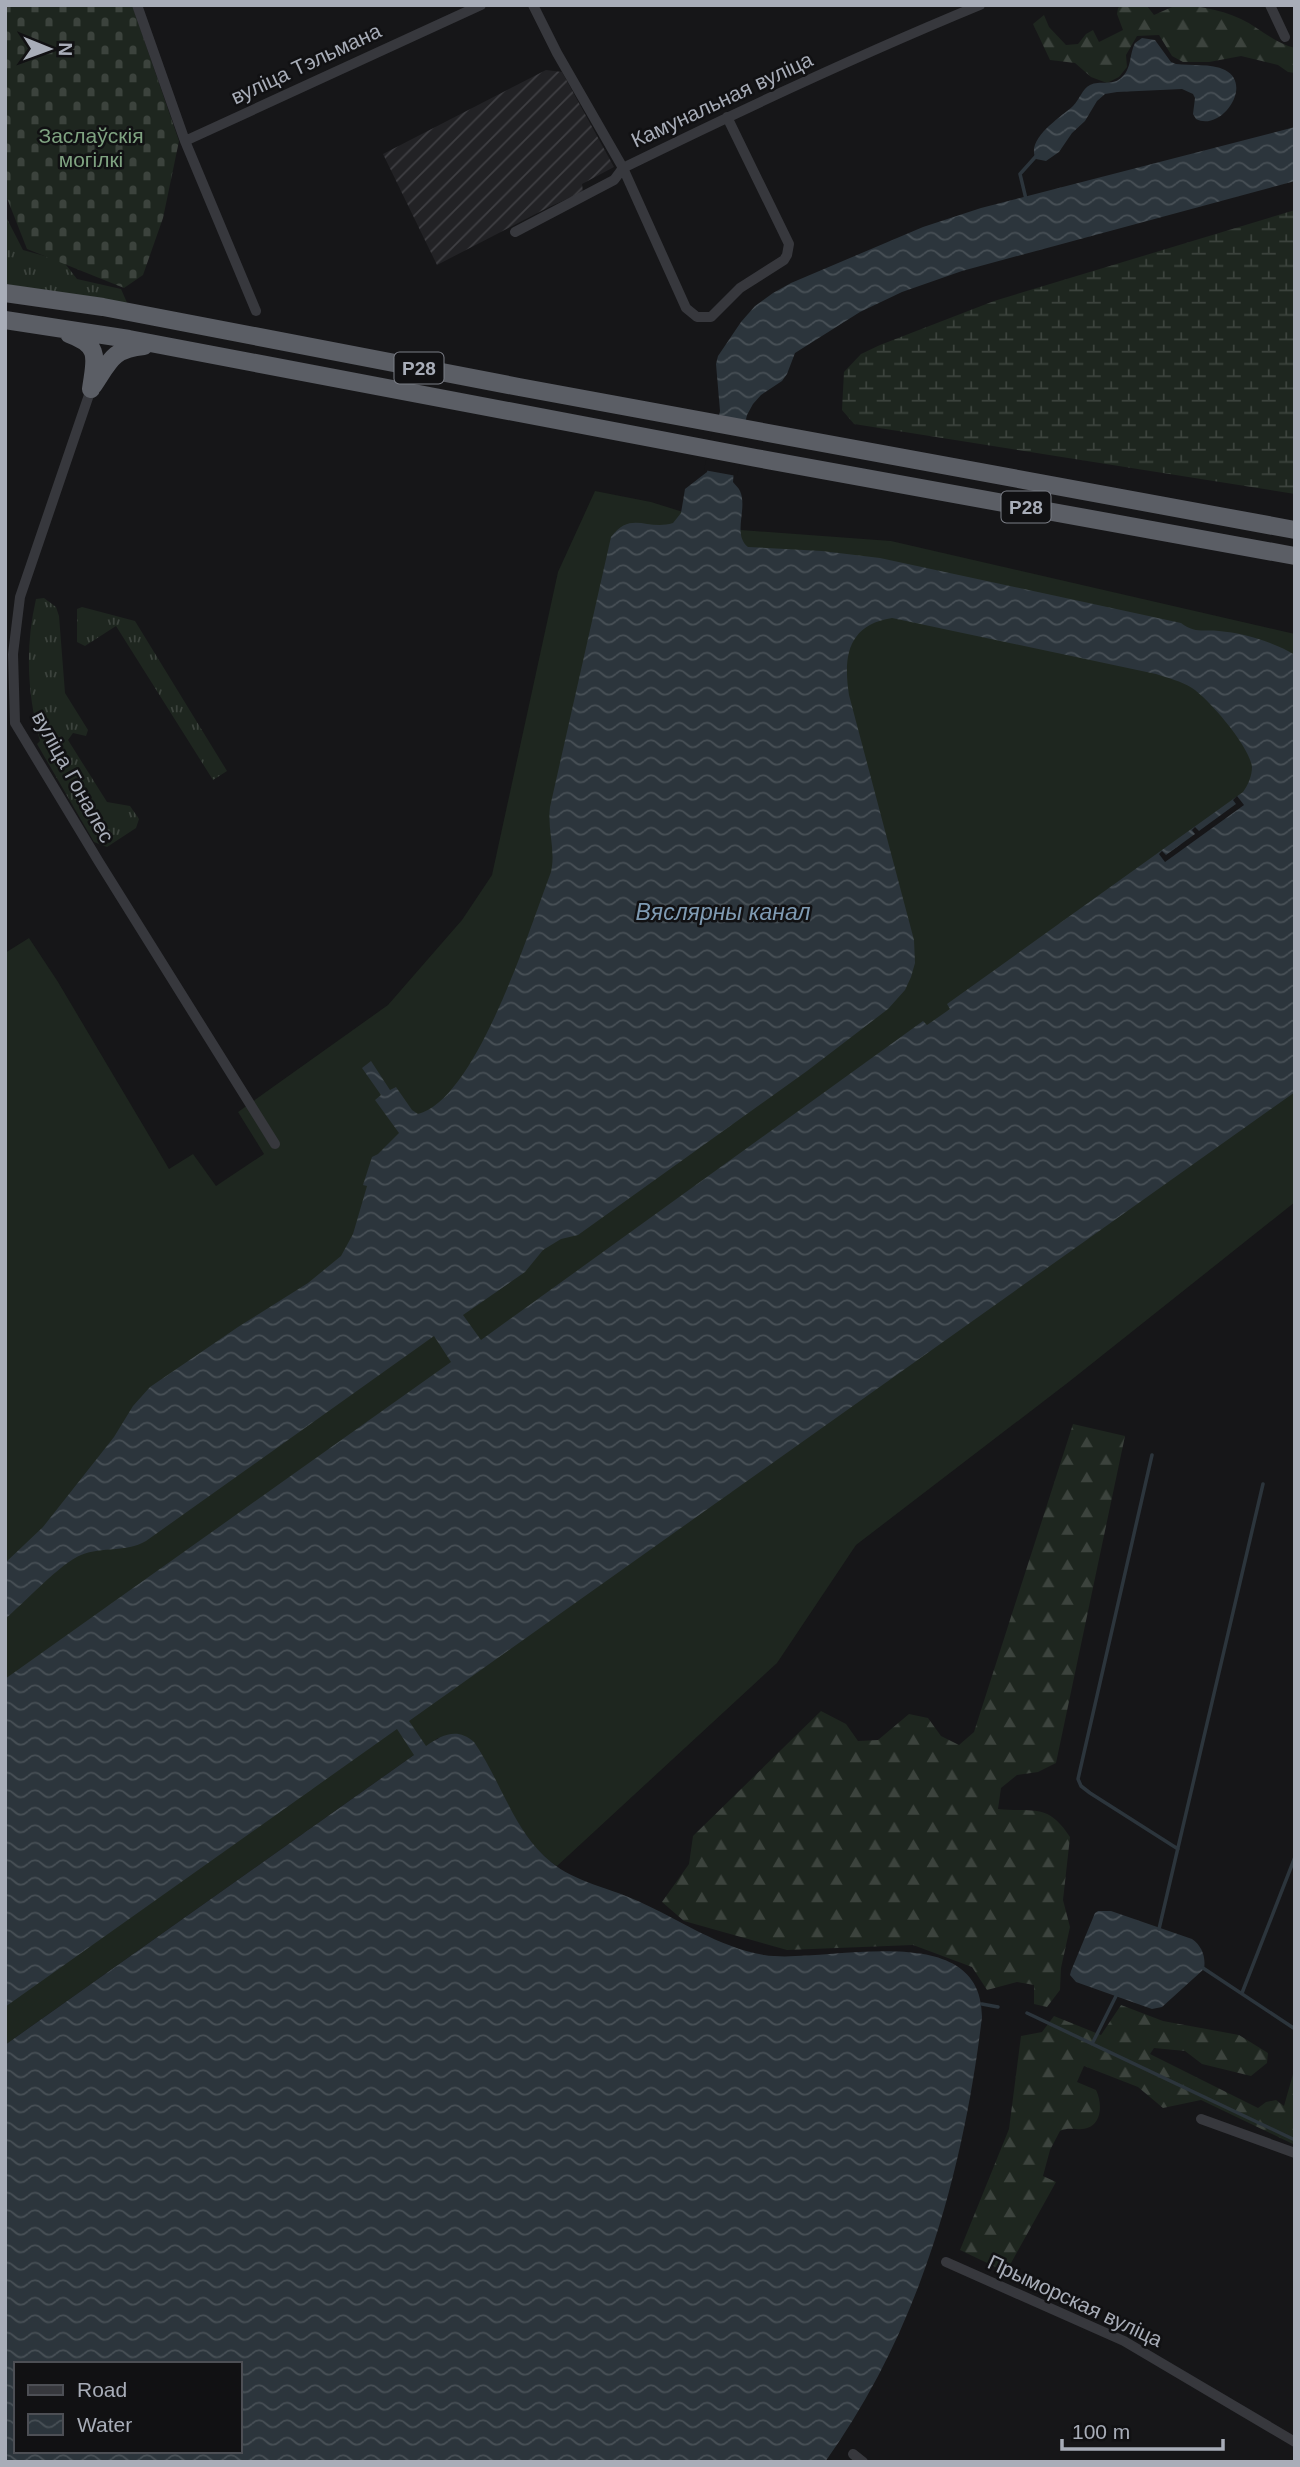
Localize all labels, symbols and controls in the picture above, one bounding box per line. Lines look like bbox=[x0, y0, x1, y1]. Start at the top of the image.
north arrow bbox=[14, 14, 84, 84]
street label: вуліца Тэльмана bbox=[227, 19, 385, 108]
text: N bbox=[55, 42, 76, 56]
street label: Камунальная вуліца bbox=[627, 47, 816, 152]
park label: Заслаўскія могілкі bbox=[38, 124, 144, 171]
road number: Р28 bbox=[394, 352, 444, 384]
road number: Р28 bbox=[1002, 492, 1050, 522]
street label: вуліца Гоналес bbox=[28, 707, 119, 846]
water label: Вяслярны канал bbox=[636, 899, 811, 925]
street label: Прыморская вуліца bbox=[984, 2250, 1166, 2351]
legend bbox=[14, 2362, 242, 2453]
text: Road bbox=[77, 2378, 127, 2401]
scale bar bbox=[1062, 2408, 1223, 2452]
text: Water bbox=[77, 2413, 132, 2436]
text: 100 m bbox=[1072, 2420, 1130, 2443]

